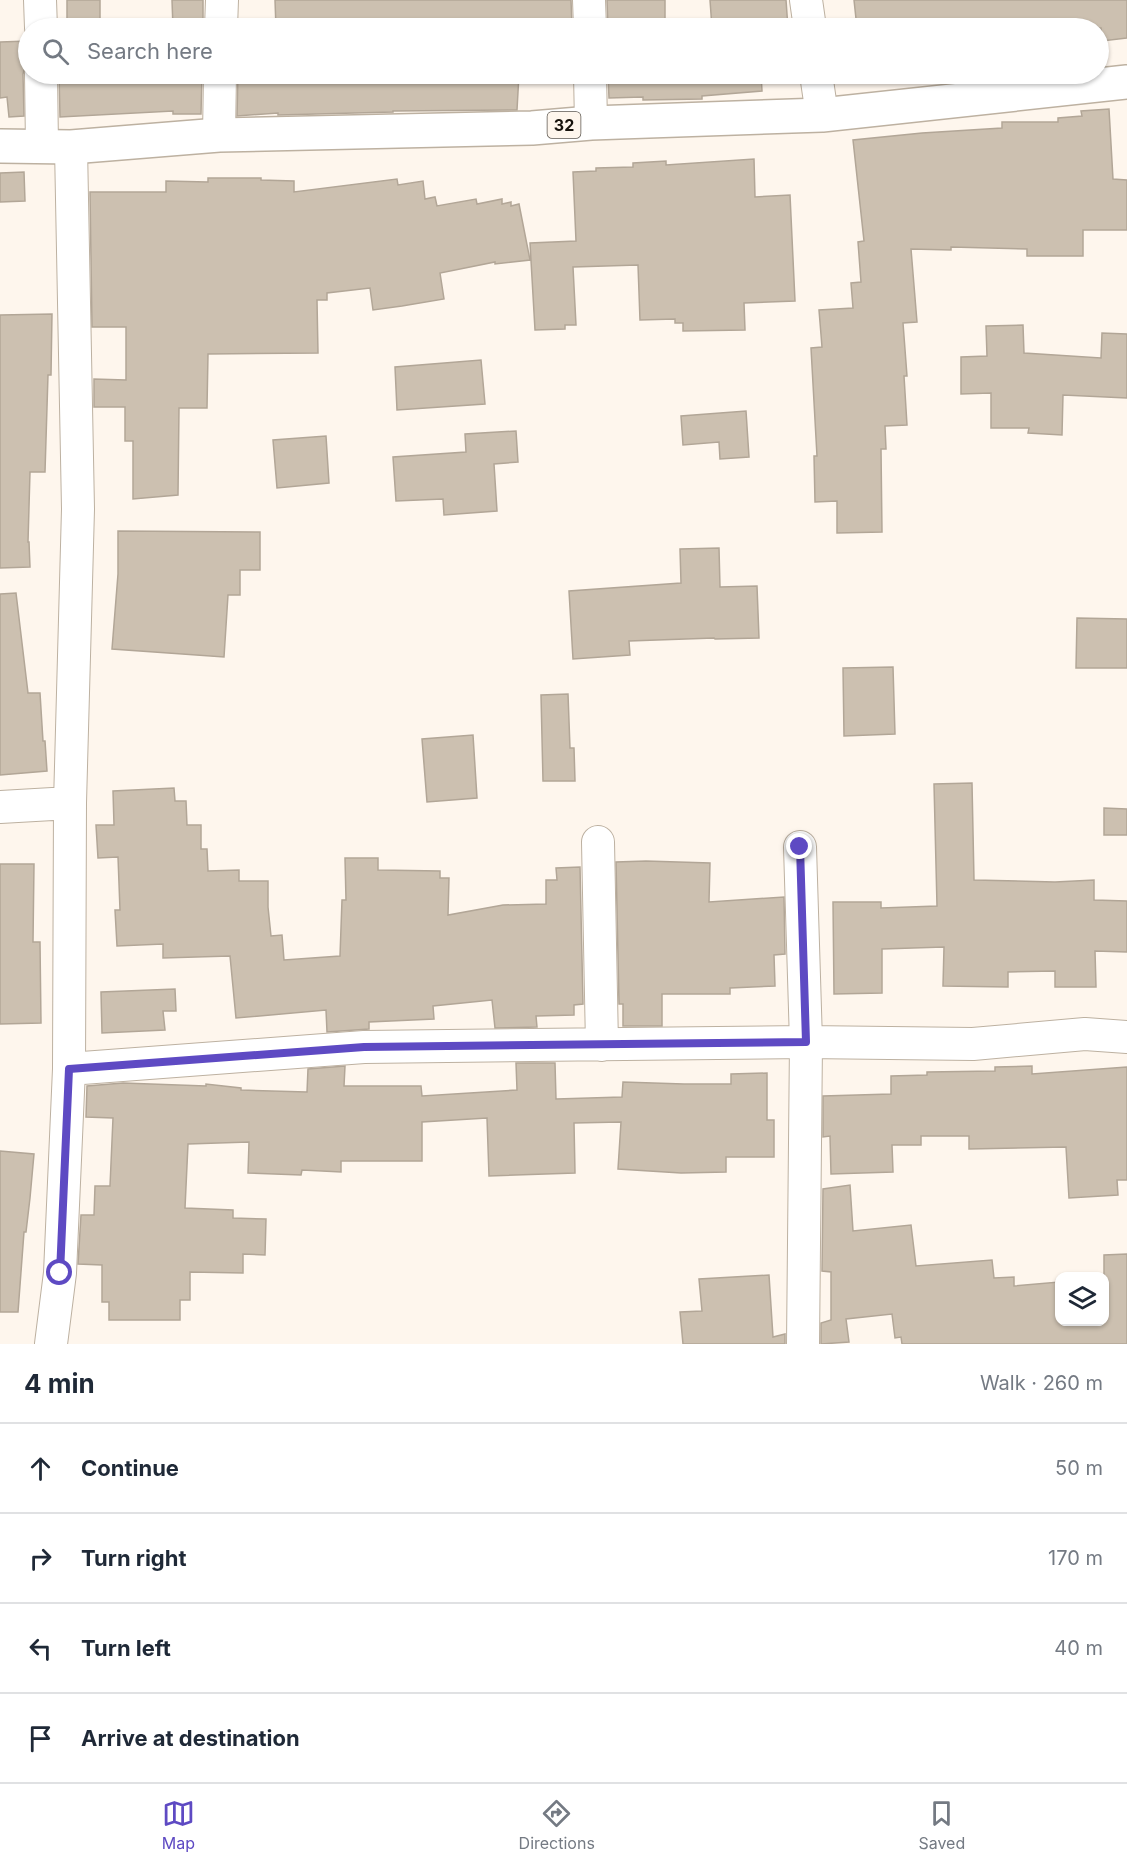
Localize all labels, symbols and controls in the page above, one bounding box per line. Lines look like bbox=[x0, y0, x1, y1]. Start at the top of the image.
search box bbox=[18, 18, 1109, 84]
icon: search bbox=[39, 35, 72, 68]
text: Search here bbox=[87, 38, 213, 64]
road number: 32 bbox=[548, 112, 580, 138]
route end bbox=[786, 833, 812, 859]
route start bbox=[46, 1259, 72, 1285]
map controls bbox=[1055, 1272, 1109, 1326]
button: layers bbox=[1055, 1272, 1109, 1326]
text: 4 min bbox=[24, 1368, 95, 1399]
text: Walk · 260 m bbox=[980, 1371, 1103, 1395]
icon: ahead bbox=[24, 1452, 57, 1485]
text: Continue bbox=[81, 1455, 179, 1481]
text: 50 m bbox=[1055, 1456, 1103, 1480]
icon: right bbox=[24, 1542, 57, 1575]
text: Turn right bbox=[81, 1545, 187, 1571]
text: 170 m bbox=[1048, 1546, 1103, 1570]
icon: left bbox=[24, 1632, 57, 1665]
text: Turn left bbox=[81, 1635, 171, 1661]
text: 40 m bbox=[1054, 1636, 1103, 1660]
icon: arrive bbox=[24, 1722, 57, 1755]
text: Arrive at destination bbox=[81, 1725, 300, 1751]
tab: Map bbox=[162, 1797, 195, 1853]
tab: Directions bbox=[519, 1797, 595, 1853]
tab: Saved bbox=[918, 1797, 965, 1853]

